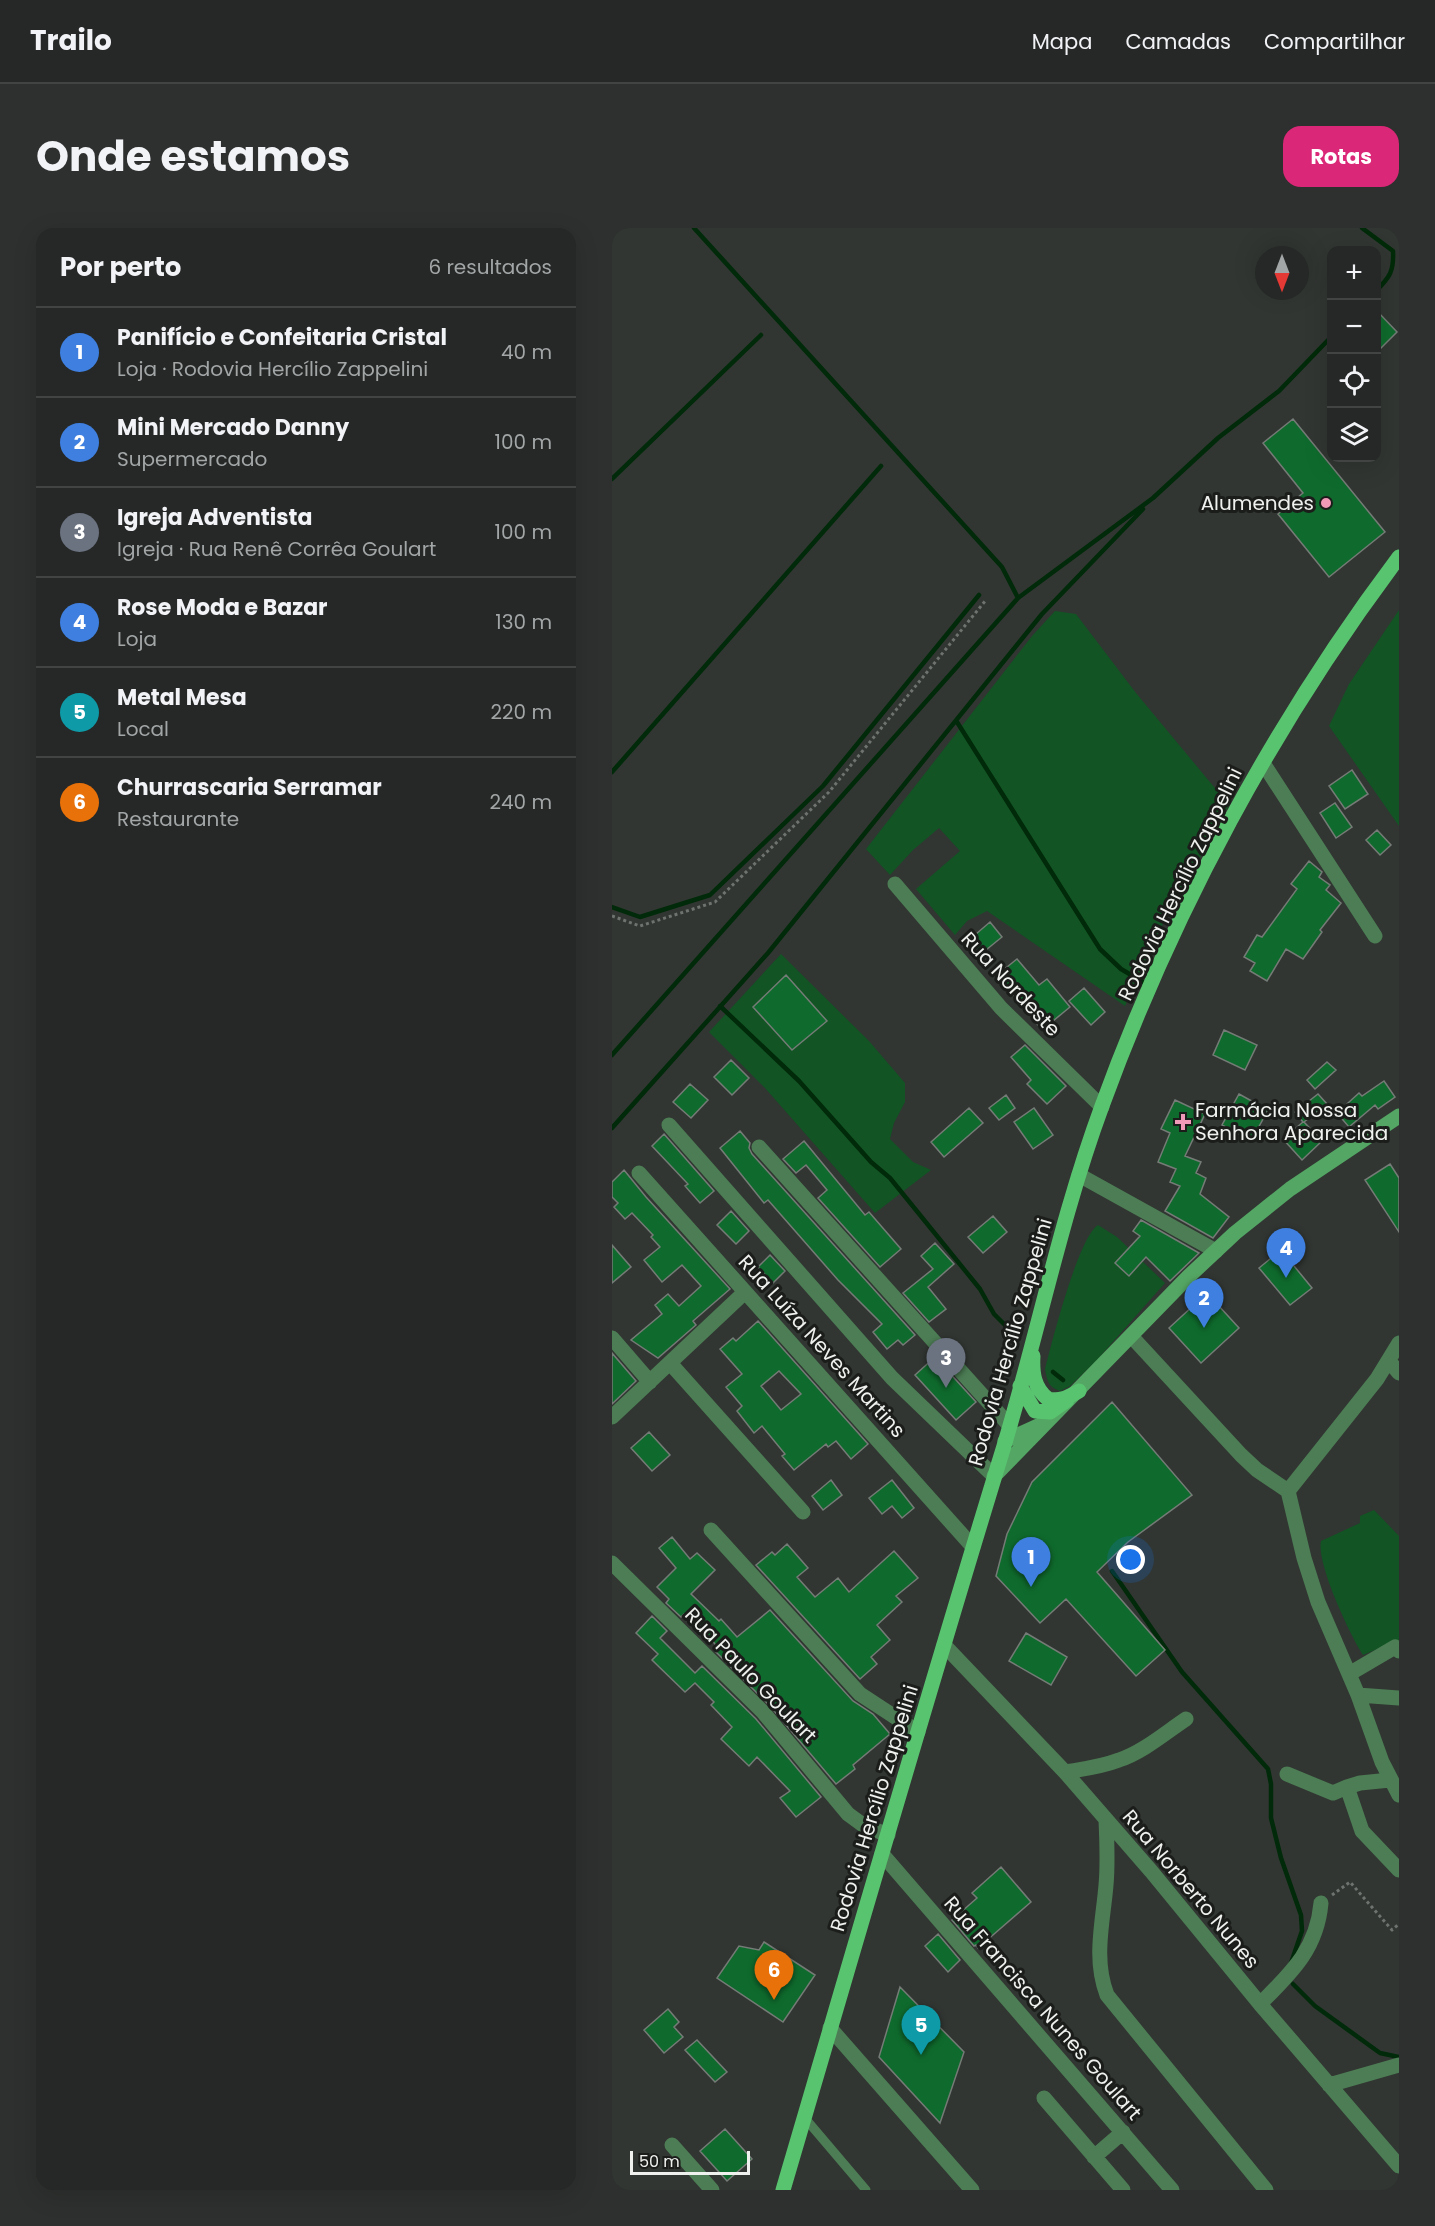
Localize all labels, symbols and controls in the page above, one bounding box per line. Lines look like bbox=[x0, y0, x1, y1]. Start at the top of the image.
text: Trailo bbox=[30, 21, 112, 60]
text: Mapa bbox=[1032, 27, 1092, 56]
text: Camadas bbox=[1125, 27, 1231, 56]
text: Compartilhar bbox=[1264, 27, 1405, 56]
button: Rotas bbox=[1283, 126, 1399, 187]
text: Onde estamos bbox=[36, 127, 350, 186]
north arrow bbox=[1255, 246, 1309, 300]
map controls bbox=[1327, 246, 1381, 462]
button: + bbox=[1327, 246, 1381, 300]
text: Por perto bbox=[60, 249, 181, 285]
text: 6 resultados bbox=[428, 253, 552, 281]
button: − bbox=[1327, 300, 1381, 354]
text: Panifício e Confeitaria Cristal bbox=[117, 322, 447, 353]
text: 1 bbox=[76, 338, 83, 366]
text: 40 m bbox=[501, 338, 552, 366]
button: locate bbox=[1327, 354, 1381, 408]
text: Loja · Rodovia Hercílio Zappelini bbox=[117, 355, 428, 383]
button: layers bbox=[1327, 408, 1381, 462]
text: Mini Mercado Danny bbox=[117, 412, 349, 443]
text: 2 bbox=[74, 428, 85, 456]
text: 100 m bbox=[495, 428, 552, 456]
text: Supermercado bbox=[117, 445, 267, 473]
place label: Alumendes bbox=[1201, 489, 1314, 517]
marker: Alumendes bbox=[1319, 496, 1333, 510]
text: Igreja Adventista bbox=[117, 502, 312, 533]
text: 3 bbox=[73, 518, 86, 546]
text: 100 m bbox=[495, 518, 552, 546]
text: Igreja · Rua Renê Corrêa Goulart bbox=[117, 535, 436, 563]
text: Rose Moda e Bazar bbox=[117, 592, 328, 623]
text: 4 bbox=[73, 608, 86, 636]
text: 130 m bbox=[495, 608, 552, 636]
text: Loja bbox=[117, 625, 157, 653]
text: Metal Mesa bbox=[117, 682, 247, 713]
text: 5 bbox=[73, 698, 86, 726]
text: 220 m bbox=[491, 698, 552, 726]
text: Local bbox=[117, 715, 169, 743]
street label: Rodovia Hercílio Zappelini bbox=[1111, 763, 1249, 1005]
text: Churrascaria Serramar bbox=[117, 772, 382, 803]
text: 6 bbox=[73, 788, 86, 816]
text: 240 m bbox=[489, 788, 552, 816]
text: Restaurante bbox=[117, 805, 239, 833]
street label: Rua Nordeste bbox=[955, 925, 1067, 1043]
place label: Farmácia Nossa Senhora Aparecida bbox=[1195, 1096, 1388, 1147]
marker: Farmácia Nossa Senhora Aparecida bbox=[1176, 1115, 1190, 1129]
street label: Rodovia Hercílio Zappelini bbox=[961, 1215, 1059, 1469]
pin: 4 bbox=[1266, 1228, 1306, 1278]
street label: Rua Luíza Neves Martins bbox=[732, 1248, 912, 1444]
pin: 2 bbox=[1184, 1278, 1224, 1328]
pin: 3 bbox=[926, 1338, 966, 1388]
pin: 1 bbox=[1012, 1538, 1050, 1587]
your location bbox=[1116, 1545, 1145, 1574]
street label: Rua Paulo Goulart bbox=[679, 1601, 823, 1749]
street label: Rodovia Hercílio Zappelini bbox=[823, 1681, 925, 1935]
street label: Rua Norberto Nunes bbox=[1116, 1804, 1266, 1974]
street label: Rua Francisca Nunes Goulart bbox=[938, 1890, 1148, 2126]
pin: 6 bbox=[754, 1950, 794, 2000]
pin: 5 bbox=[902, 2006, 940, 2055]
scale bar bbox=[630, 2148, 750, 2176]
text: 50 m bbox=[639, 2150, 680, 2173]

